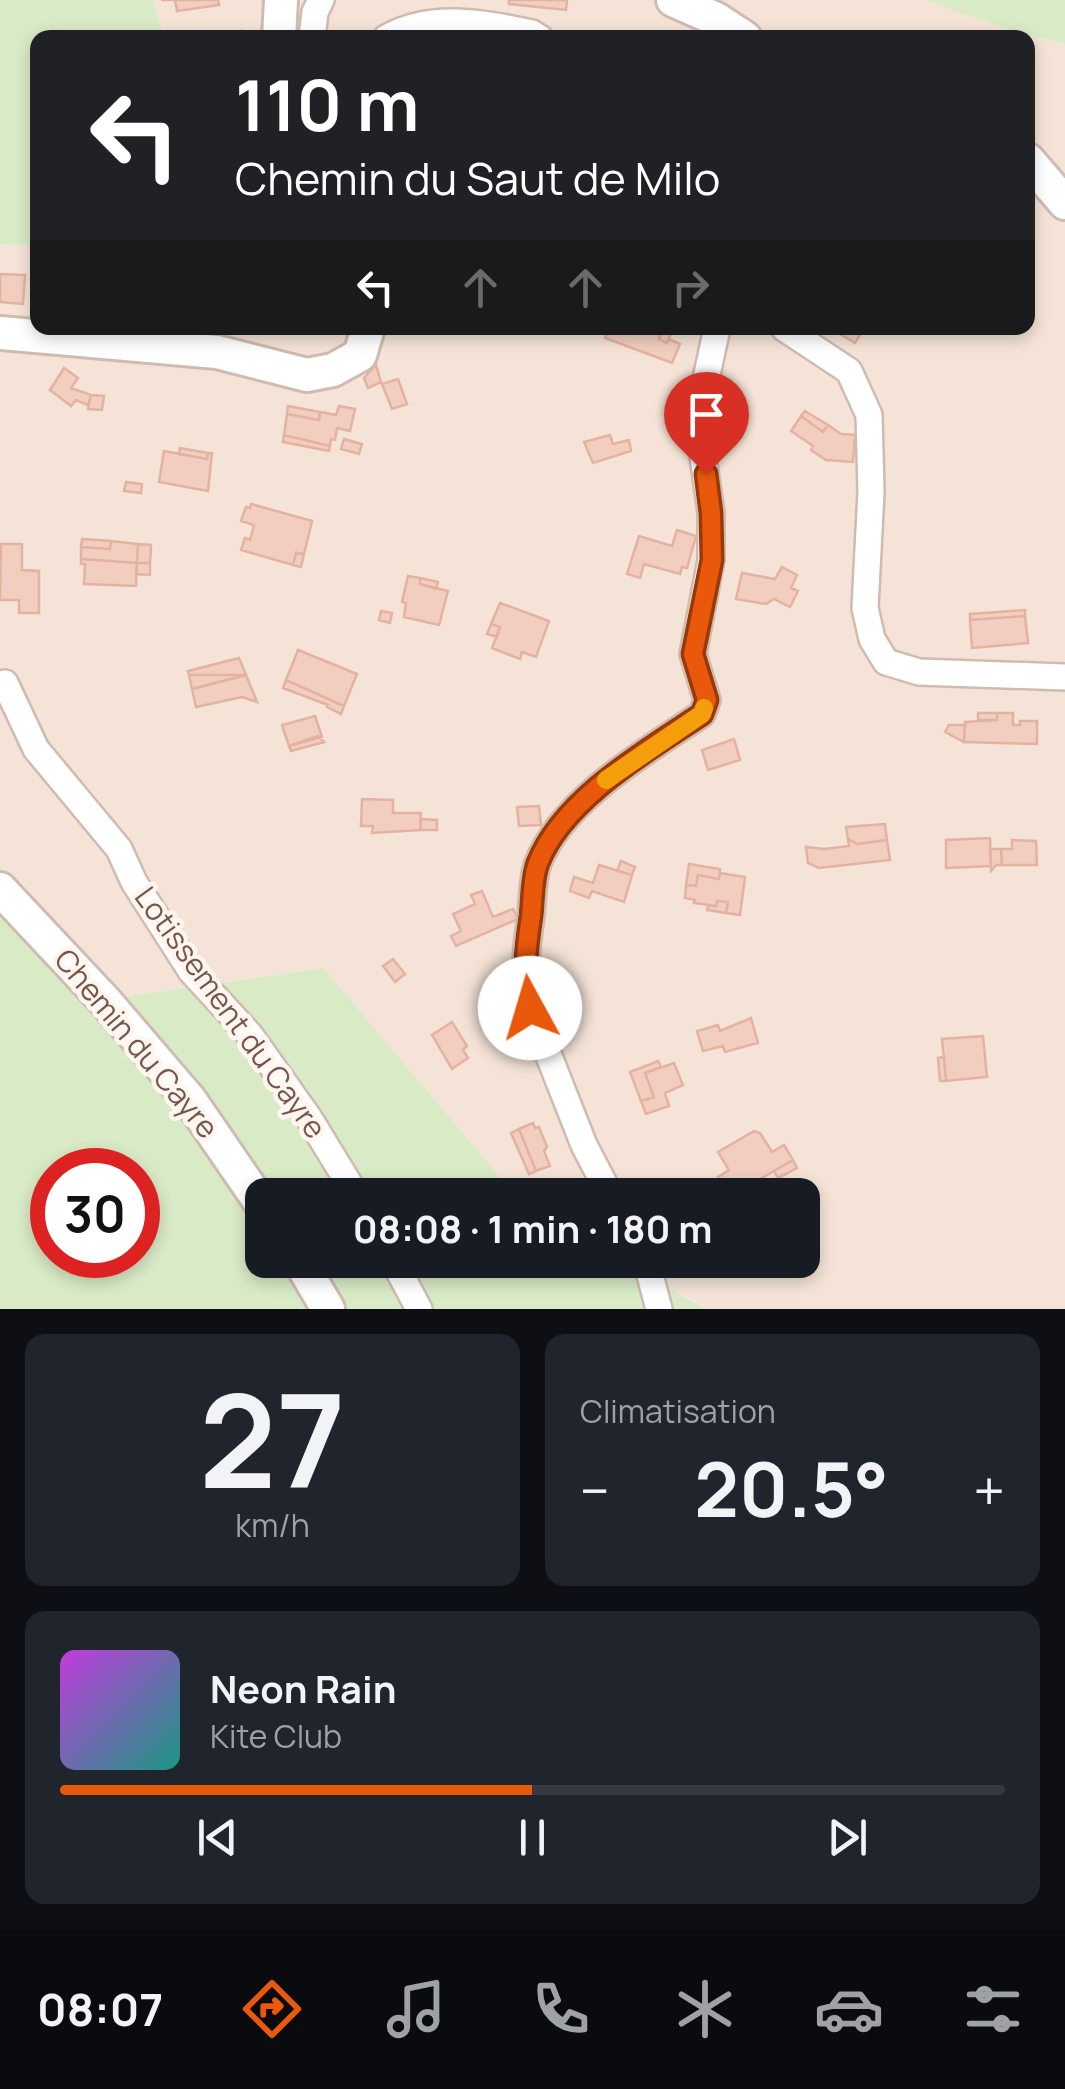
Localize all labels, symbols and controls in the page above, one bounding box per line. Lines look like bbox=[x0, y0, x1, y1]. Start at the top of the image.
text: 110 m bbox=[235, 56, 419, 152]
icon: left bbox=[70, 70, 200, 200]
text: Chemin du Saut de Milo bbox=[235, 147, 720, 209]
icon: left bbox=[348, 260, 403, 315]
icon: ahead bbox=[453, 260, 508, 315]
icon: ahead bbox=[558, 260, 613, 315]
icon: right bbox=[663, 260, 718, 315]
pin bbox=[664, 372, 749, 475]
icon: arrive bbox=[679, 387, 734, 442]
street label: Lotissement du Cayre bbox=[126, 878, 336, 1146]
street label: Chemin du Cayre bbox=[46, 940, 228, 1146]
position arrow bbox=[478, 956, 582, 1060]
speed limit sign: 30 bbox=[30, 1148, 160, 1278]
text: 08:08 · 1 min · 180 m bbox=[353, 1202, 712, 1254]
text: 27 bbox=[199, 1349, 346, 1527]
text: Climatisation bbox=[580, 1389, 776, 1433]
text: 20.5° bbox=[694, 1437, 889, 1540]
text: − bbox=[580, 1452, 610, 1528]
text: + bbox=[973, 1452, 1005, 1528]
text: km/h bbox=[235, 1503, 310, 1547]
text: Neon Rain bbox=[210, 1662, 396, 1714]
text: Kite Club bbox=[210, 1714, 342, 1758]
icon: previous bbox=[190, 1810, 245, 1865]
icon: pause bbox=[505, 1810, 560, 1865]
icon: next bbox=[820, 1810, 875, 1865]
icon: directions bbox=[237, 1974, 307, 2044]
icon: music bbox=[381, 1974, 451, 2044]
icon: phone bbox=[526, 1974, 596, 2044]
icon: climate bbox=[670, 1974, 740, 2044]
icon: car bbox=[814, 1974, 884, 2044]
icon: filters bbox=[958, 1974, 1028, 2044]
text: 08:07 bbox=[37, 1978, 163, 2040]

